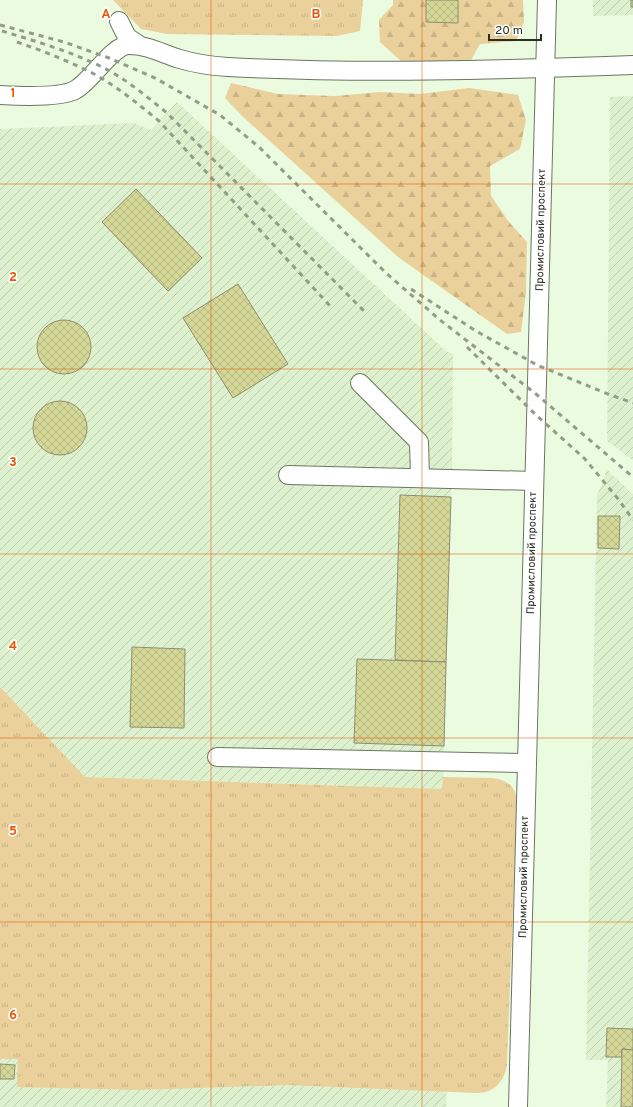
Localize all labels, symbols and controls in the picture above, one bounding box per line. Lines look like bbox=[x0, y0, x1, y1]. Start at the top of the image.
text: A bbox=[101, 7, 111, 23]
text: B bbox=[312, 7, 321, 23]
scale bar bbox=[489, 16, 541, 42]
text: 20 m bbox=[495, 23, 523, 39]
text: 1 bbox=[10, 86, 16, 102]
street label: Промисловий проспект bbox=[533, 169, 549, 291]
text: 2 bbox=[9, 270, 17, 286]
text: 3 bbox=[9, 455, 17, 471]
street label: Промисловий проспект bbox=[524, 492, 540, 614]
text: 4 bbox=[9, 639, 17, 655]
street label: Промисловий проспект bbox=[516, 816, 532, 938]
text: 5 bbox=[9, 824, 17, 840]
text: 6 bbox=[9, 1008, 17, 1024]

